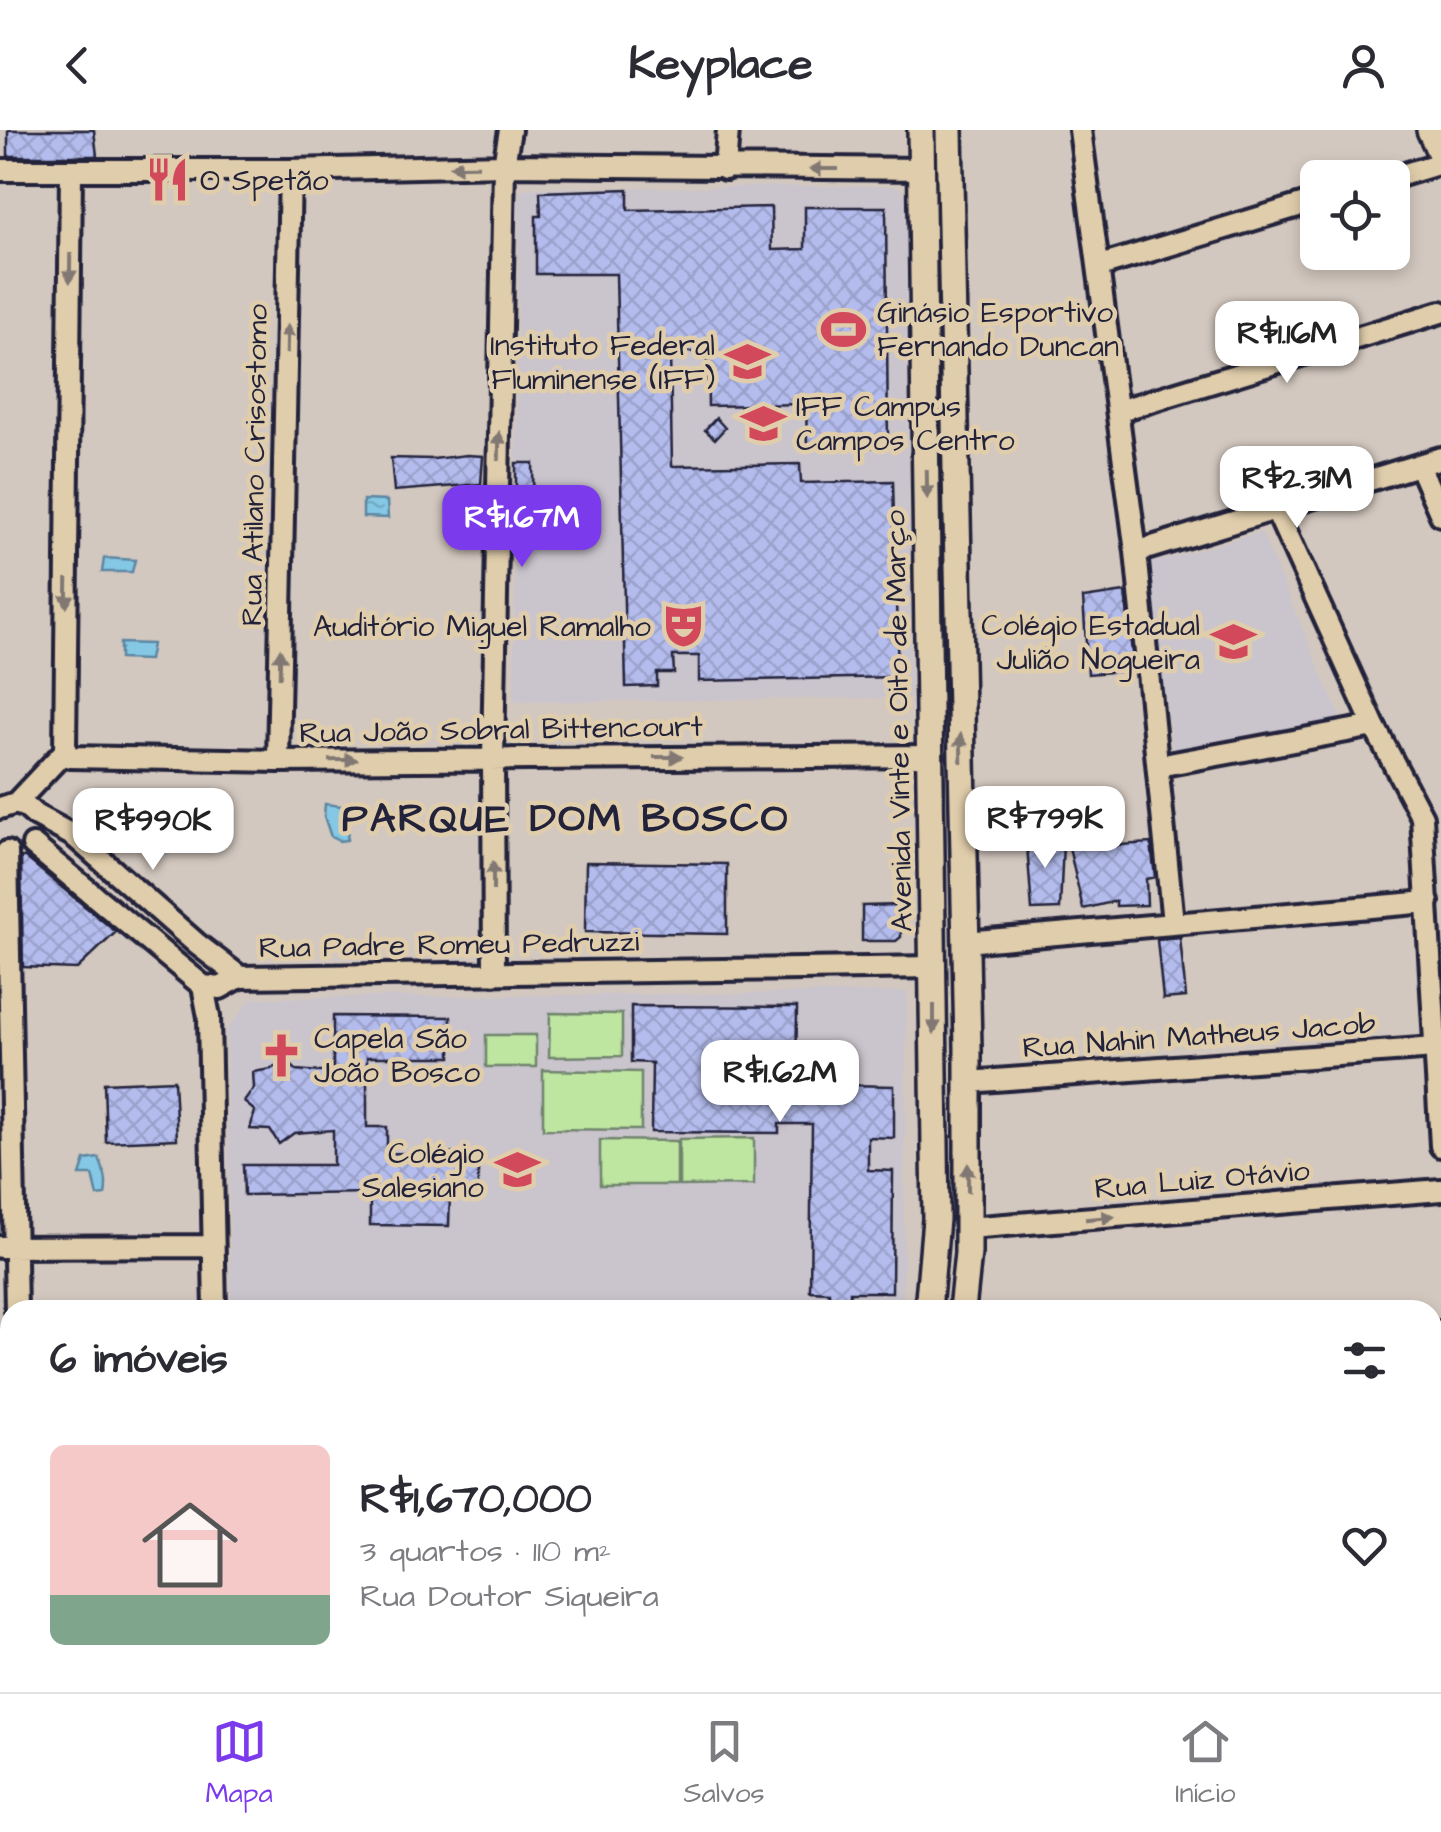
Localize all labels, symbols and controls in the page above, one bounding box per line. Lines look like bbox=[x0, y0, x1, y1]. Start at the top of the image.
text: Keyplace bbox=[628, 34, 813, 96]
icon: back bbox=[50, 38, 105, 93]
icon: person bbox=[1336, 38, 1391, 93]
restaurant icon: O Spetão bbox=[143, 156, 191, 204]
one-way arrow bbox=[448, 159, 480, 175]
place label: O Spetão bbox=[200, 160, 329, 202]
map controls bbox=[1300, 160, 1410, 270]
button: locate bbox=[1300, 160, 1410, 270]
one-way arrow bbox=[808, 161, 840, 177]
one-way arrow bbox=[62, 253, 78, 285]
place label: Ginásio Esportivo Fernando Duncan bbox=[877, 292, 1119, 368]
pin: R$1.16M bbox=[1195, 301, 1379, 386]
street label: Rua Atilano Crisostomo bbox=[231, 303, 279, 626]
sports icon: Ginásio Esportivo Fernando Duncan bbox=[820, 305, 868, 353]
text: R$1.16M bbox=[1237, 311, 1337, 356]
one-way arrow bbox=[279, 322, 295, 354]
place label: Instituto Federal Fluminense (IFF) bbox=[490, 325, 715, 401]
school or university icon: Instituto Federal Fluminense (IFF) bbox=[724, 338, 772, 386]
place label: IFF Campus Campos Centro bbox=[796, 386, 1015, 462]
school or university icon: IFF Campus Campos Centro bbox=[739, 399, 787, 447]
one-way arrow bbox=[491, 430, 507, 462]
pin: R$2.31M bbox=[1205, 446, 1389, 531]
text: R$2.31M bbox=[1242, 456, 1352, 501]
one-way arrow bbox=[919, 469, 935, 501]
pin: R$1.67M bbox=[430, 485, 614, 570]
text: R$1.67M bbox=[464, 495, 580, 540]
street label: Avenida Vinte e Oito de Março bbox=[874, 510, 924, 932]
one-way arrow bbox=[58, 578, 74, 610]
theatre icon: Auditório Miguel Ramalho bbox=[660, 602, 708, 650]
place label: Colégio Estadual Julião Nogueira bbox=[981, 605, 1200, 682]
place label: Auditório Miguel Ramalho bbox=[313, 606, 651, 649]
school or university icon: Colégio Estadual Julião Nogueira bbox=[1209, 618, 1257, 666]
one-way arrow bbox=[273, 647, 289, 679]
street label: Rua João Sobral Bittencourt bbox=[299, 705, 703, 755]
one-way arrow bbox=[953, 731, 969, 763]
one-way arrow bbox=[652, 749, 684, 765]
one-way arrow bbox=[327, 752, 359, 768]
pin: R$799K bbox=[964, 786, 1126, 871]
pin: R$990K bbox=[72, 788, 234, 873]
district label: PARQUE DOM BOSCO bbox=[342, 792, 790, 847]
text: R$799K bbox=[987, 796, 1103, 841]
text: R$990K bbox=[95, 798, 211, 843]
one-way arrow bbox=[485, 860, 501, 892]
street label: Rua Padre Romeu Pedruzzi bbox=[259, 921, 640, 969]
street label: Rua Nahin Matheus Jacob bbox=[1021, 1003, 1377, 1069]
one-way arrow bbox=[926, 1004, 942, 1036]
place label: Capela São João Bosco bbox=[314, 1018, 480, 1094]
church icon: Capela São João Bosco bbox=[257, 1031, 305, 1079]
pin: R$1.62M bbox=[688, 1040, 872, 1125]
text: R$1.62M bbox=[723, 1050, 837, 1095]
place label: Colégio Salesiano bbox=[362, 1133, 484, 1209]
school or university icon: Colégio Salesiano bbox=[493, 1146, 541, 1194]
street label: Rua Luiz Otávio bbox=[1093, 1150, 1312, 1210]
one-way arrow bbox=[960, 1161, 976, 1193]
one-way arrow bbox=[1085, 1209, 1117, 1225]
text: 6 imóveis bbox=[50, 1331, 228, 1389]
icon: filters bbox=[1337, 1333, 1392, 1388]
text: R$1,670,000 bbox=[360, 1471, 592, 1529]
icon: home bbox=[130, 1485, 250, 1605]
icon: heart bbox=[1337, 1518, 1392, 1573]
text: 3 quartos · 110 m² bbox=[360, 1529, 611, 1574]
text: Rua Doutor Siqueira bbox=[360, 1574, 659, 1619]
tab: Mapa bbox=[205, 1714, 273, 1813]
tab: Salvos bbox=[684, 1714, 765, 1813]
tab: Início bbox=[1175, 1714, 1236, 1813]

